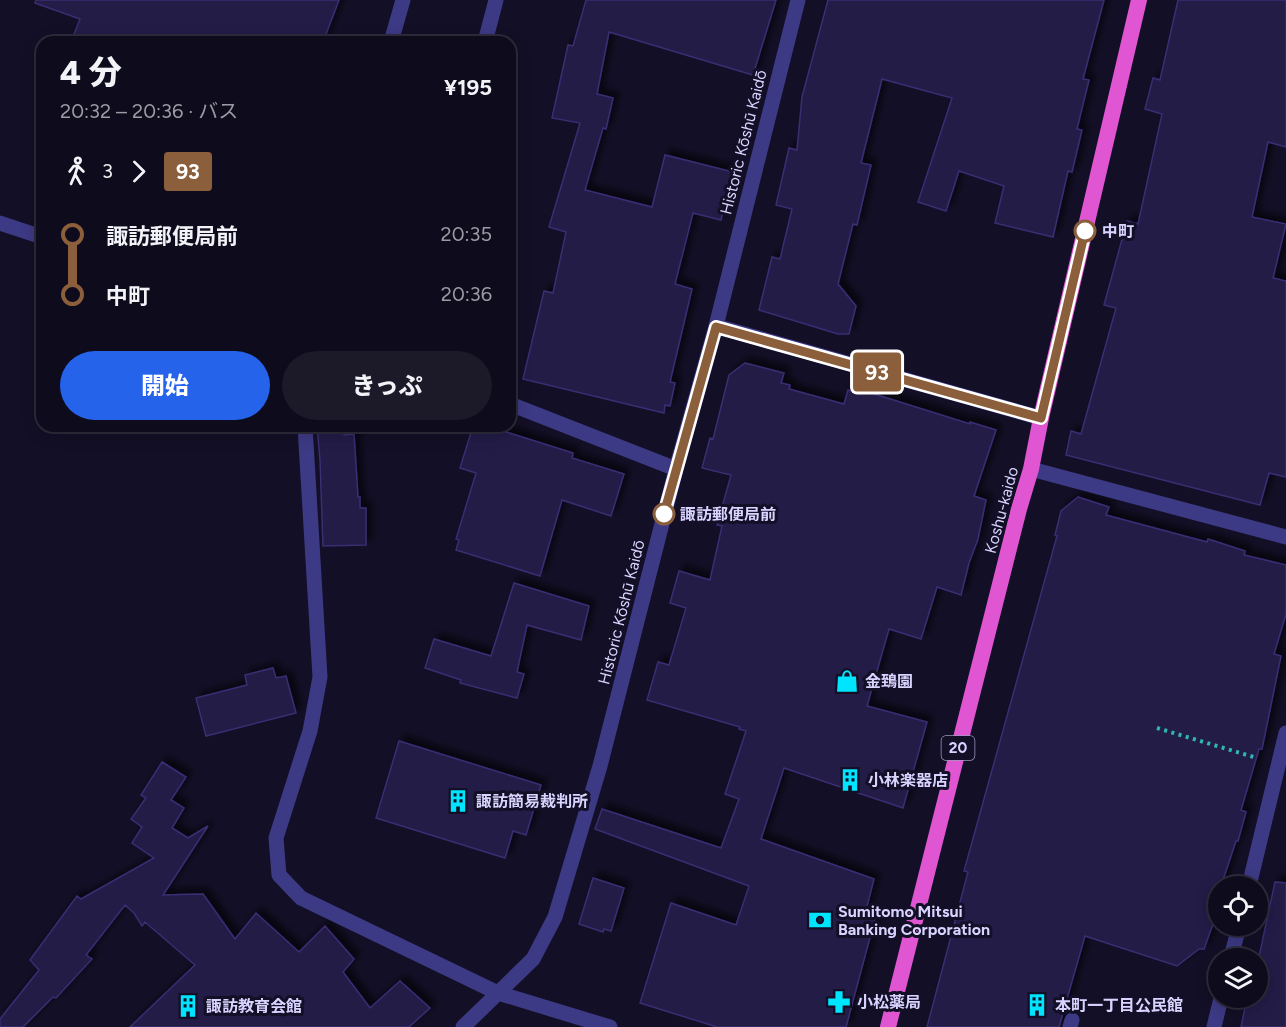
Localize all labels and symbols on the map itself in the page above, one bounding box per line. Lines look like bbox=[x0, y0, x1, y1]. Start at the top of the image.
street label: Historic Kōshū Kaidō bbox=[716, 68, 771, 216]
marker: 中町 bbox=[1074, 220, 1096, 242]
place label: 中町 bbox=[1102, 222, 1134, 241]
line badge: 93 bbox=[850, 352, 904, 392]
street label: Koshu-kaido bbox=[981, 465, 1022, 556]
marker: 諏訪郵便局前 bbox=[653, 503, 675, 525]
place label: 諏訪郵便局前 bbox=[680, 505, 776, 524]
street label: Historic Kōshū Kaidō bbox=[594, 538, 649, 686]
shop icon: 金鵄園 bbox=[834, 668, 860, 694]
place label: 金鵄園 bbox=[865, 672, 913, 691]
road number: 20 bbox=[942, 736, 974, 760]
building icon: 小林楽器店 bbox=[837, 767, 863, 793]
place label: 小林楽器店 bbox=[868, 771, 948, 790]
building icon: 諏訪簡易裁判所 bbox=[445, 788, 471, 814]
place label: 諏訪簡易裁判所 bbox=[476, 792, 588, 811]
place label: Sumitomo Mitsui Banking Corporation bbox=[838, 902, 990, 939]
bank icon: Sumitomo Mitsui Banking Corporation bbox=[807, 907, 833, 933]
pharmacy icon: 小松薬局 bbox=[826, 989, 852, 1015]
building icon: 本町一丁目公民館 bbox=[1024, 992, 1050, 1018]
building icon: 諏訪教育会館 bbox=[175, 993, 201, 1019]
place label: 小松薬局 bbox=[857, 993, 921, 1012]
place label: 本町一丁目公民館 bbox=[1055, 996, 1183, 1015]
place label: 諏訪教育会館 bbox=[206, 997, 302, 1016]

